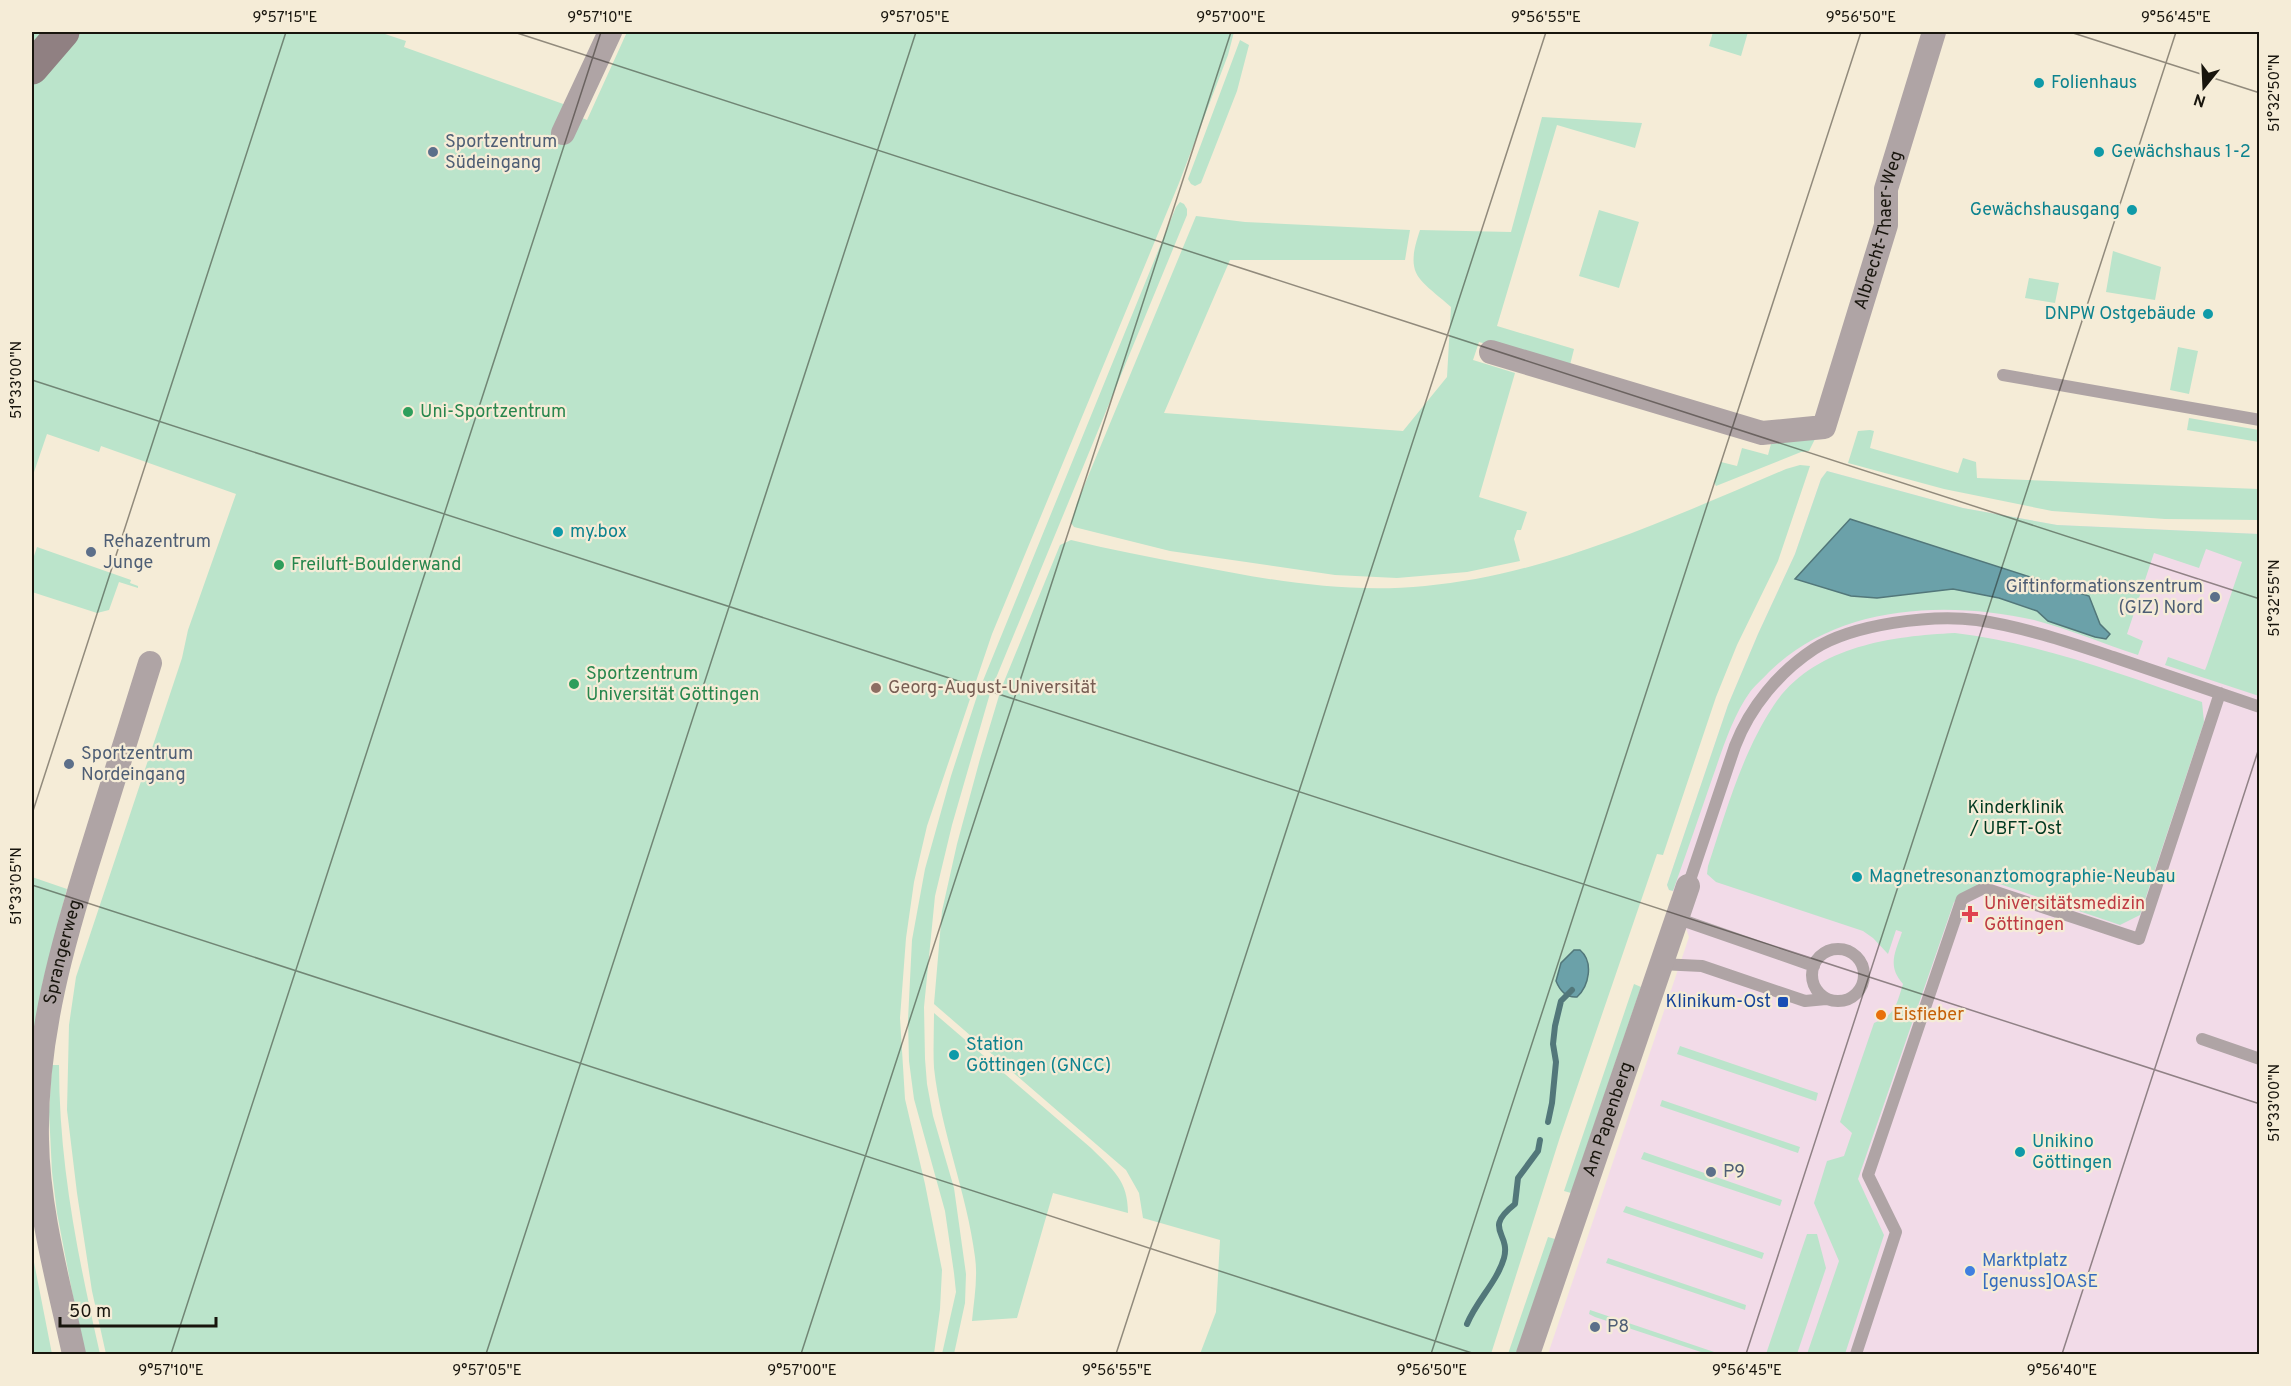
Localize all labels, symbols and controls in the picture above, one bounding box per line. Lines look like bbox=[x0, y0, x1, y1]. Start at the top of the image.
text: 9°57'15"E bbox=[252, 9, 318, 28]
text: 9°57'10"E bbox=[567, 9, 633, 28]
text: 9°57'05"E bbox=[880, 9, 950, 28]
text: 9°57'00"E bbox=[1196, 9, 1266, 28]
text: 9°56'55"E bbox=[1511, 9, 1581, 28]
text: 9°56'50"E bbox=[1826, 9, 1896, 28]
text: 9°56'45"E bbox=[2141, 9, 2211, 28]
text: 51°32'50"N bbox=[2266, 54, 2285, 132]
north arrow bbox=[2174, 57, 2234, 117]
place label: Folienhaus bbox=[2051, 72, 2137, 95]
marker: Folienhaus bbox=[2032, 76, 2046, 90]
text: N bbox=[2191, 88, 2209, 111]
place label: Sportzentrum Südeingang bbox=[445, 131, 557, 175]
place label: Gewächshaus 1-2 bbox=[2111, 141, 2251, 164]
marker: Sportzentrum Südeingang bbox=[426, 145, 440, 159]
marker: Gewächshaus 1-2 bbox=[2092, 145, 2106, 159]
street label: Albrecht-Thaer-Weg bbox=[1849, 148, 1909, 313]
place label: Gewächshausgang bbox=[1970, 199, 2120, 222]
marker: Gewächshausgang bbox=[2125, 203, 2139, 217]
place label: DNPW Ostgebäude bbox=[2045, 303, 2196, 326]
marker: DNPW Ostgebäude bbox=[2201, 307, 2215, 321]
text: 51°33'00"N bbox=[8, 341, 27, 419]
place label: Uni-Sportzentrum bbox=[420, 401, 566, 424]
marker: Uni-Sportzentrum bbox=[401, 405, 415, 419]
place label: my.box bbox=[570, 521, 627, 544]
marker: my.box bbox=[551, 525, 565, 539]
place label: Rehazentrum Junge bbox=[103, 531, 211, 575]
marker: Rehazentrum Junge bbox=[84, 545, 98, 559]
place label: Freiluft-Boulderwand bbox=[291, 554, 461, 577]
marker: Freiluft-Boulderwand bbox=[272, 558, 286, 572]
text: 51°32'55"N bbox=[2266, 559, 2285, 637]
place label: Giftinformationszentrum (GIZ) Nord bbox=[2005, 576, 2203, 620]
marker: Giftinformationszentrum (GIZ) Nord bbox=[2208, 590, 2222, 604]
place label: Sportzentrum Universität Göttingen bbox=[586, 663, 759, 707]
marker: Sportzentrum Universität Göttingen bbox=[567, 677, 581, 691]
place label: Georg-August-Universität bbox=[888, 677, 1097, 700]
marker: Georg-August-Universität bbox=[869, 681, 883, 695]
place label: Sportzentrum Nordeingang bbox=[81, 743, 193, 787]
marker: Sportzentrum Nordeingang bbox=[62, 757, 76, 771]
park label: Kinderklinik / UBFT-Ost bbox=[1968, 797, 2064, 841]
text: 51°33'05"N bbox=[8, 847, 27, 925]
place label: Magnetresonanztomographie-Neubau bbox=[1869, 866, 2176, 889]
marker: Magnetresonanztomographie-Neubau bbox=[1850, 870, 1864, 884]
place label: Universitätsmedizin Göttingen bbox=[1984, 893, 2145, 937]
street label: Sprangerweg bbox=[39, 897, 87, 1007]
marker: Universitätsmedizin Göttingen bbox=[1961, 905, 1979, 923]
place label: Klinikum-Ost bbox=[1665, 991, 1771, 1014]
marker: Klinikum-Ost bbox=[1776, 995, 1790, 1009]
place label: Eisfieber bbox=[1893, 1004, 1964, 1027]
marker: Eisfieber bbox=[1874, 1008, 1888, 1022]
place label: Station Göttingen (GNCC) bbox=[966, 1034, 1111, 1078]
marker: Station Göttingen (GNCC) bbox=[947, 1048, 961, 1062]
street label: Am Papenberg bbox=[1578, 1059, 1638, 1180]
text: 51°33'00"N bbox=[2266, 1064, 2285, 1142]
place label: Unikino Göttingen bbox=[2032, 1131, 2112, 1175]
marker: Unikino Göttingen bbox=[2013, 1145, 2027, 1159]
place label: P9 bbox=[1723, 1161, 1745, 1184]
marker: P9 bbox=[1704, 1165, 1718, 1179]
place label: Marktplatz [genuss]OASE bbox=[1982, 1250, 2098, 1294]
marker: Marktplatz [genuss]OASE bbox=[1963, 1264, 1977, 1278]
scale bar bbox=[60, 1290, 216, 1328]
text: 50 m bbox=[69, 1301, 111, 1324]
place label: P8 bbox=[1607, 1316, 1629, 1339]
marker: P8 bbox=[1588, 1320, 1602, 1334]
text: 9°57'10"E bbox=[138, 1362, 204, 1381]
text: 9°57'05"E bbox=[452, 1362, 522, 1381]
text: 9°57'00"E bbox=[767, 1362, 837, 1381]
text: 9°56'55"E bbox=[1082, 1362, 1152, 1381]
text: 9°56'50"E bbox=[1397, 1362, 1467, 1381]
text: 9°56'45"E bbox=[1712, 1362, 1782, 1381]
text: 9°56'40"E bbox=[2027, 1362, 2097, 1381]

